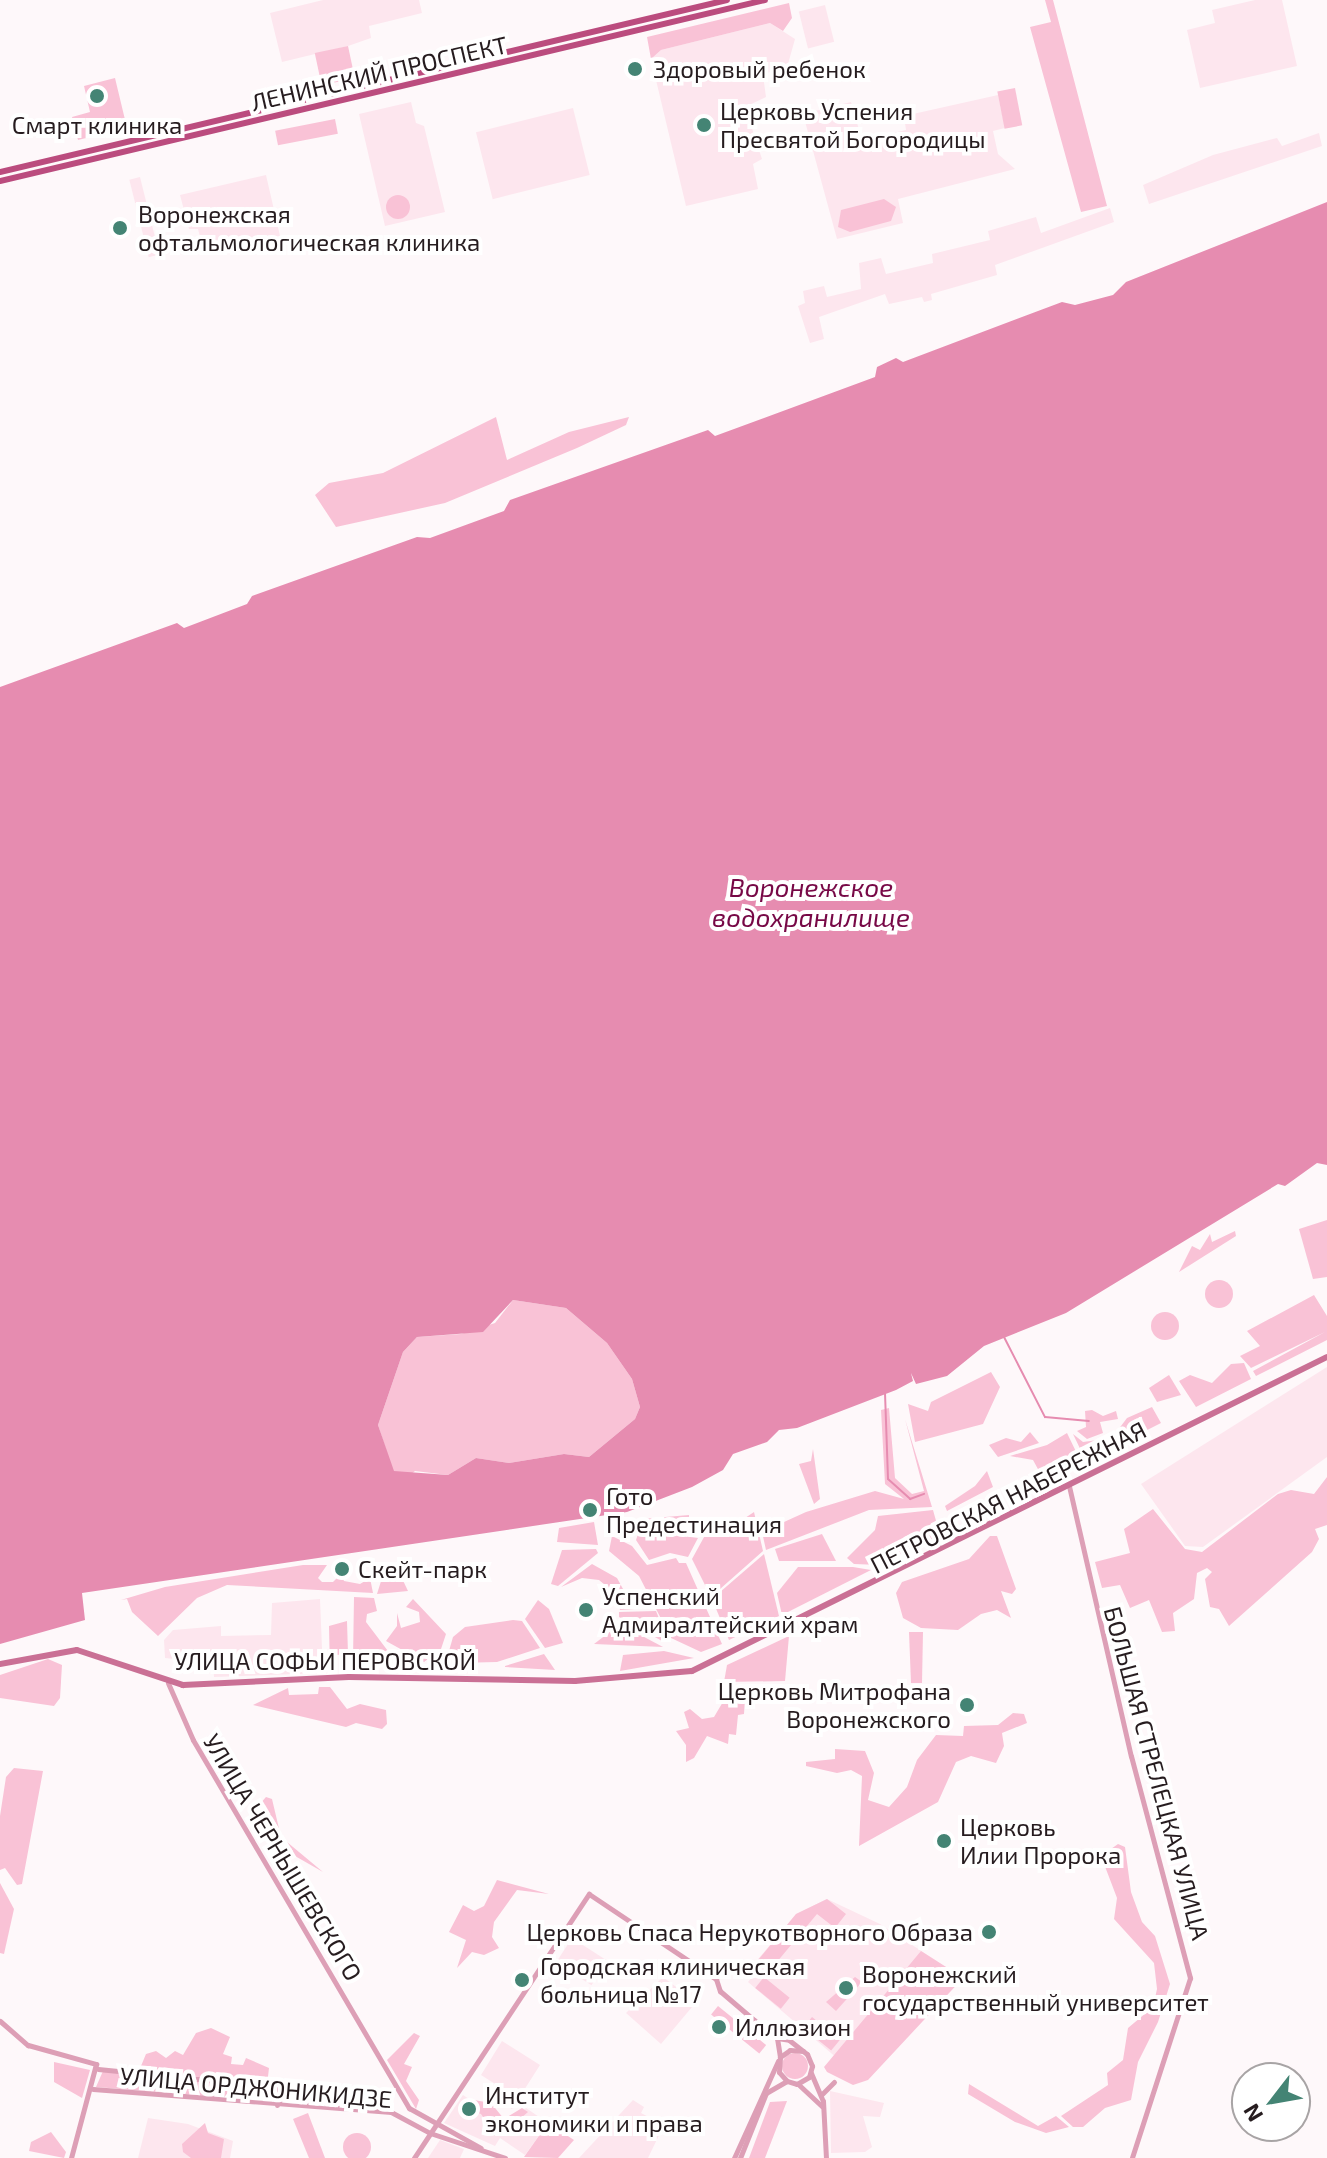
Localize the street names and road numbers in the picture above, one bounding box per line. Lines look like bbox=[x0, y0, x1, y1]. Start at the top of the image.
street label: ЛЕНИНСКИЙ ПРОСПЕКТ bbox=[248, 29, 510, 117]
street label: ПЕТРОВСКАЯ НАБЕРЕЖНАЯ bbox=[865, 1415, 1151, 1579]
street label: БОЛЬШАЯ СТРЕЛЕЦКАЯ УЛИЦА bbox=[1099, 1603, 1215, 1943]
street label: УЛИЦА СОФЬИ ПЕРОВСКОЙ bbox=[174, 1647, 476, 1675]
street label: УЛИЦА ЧЕРНЫШЕВСКОГО bbox=[198, 1728, 368, 1986]
street label: УЛИЦА ОРДЖОНИКИДЗЕ bbox=[119, 2061, 393, 2113]

